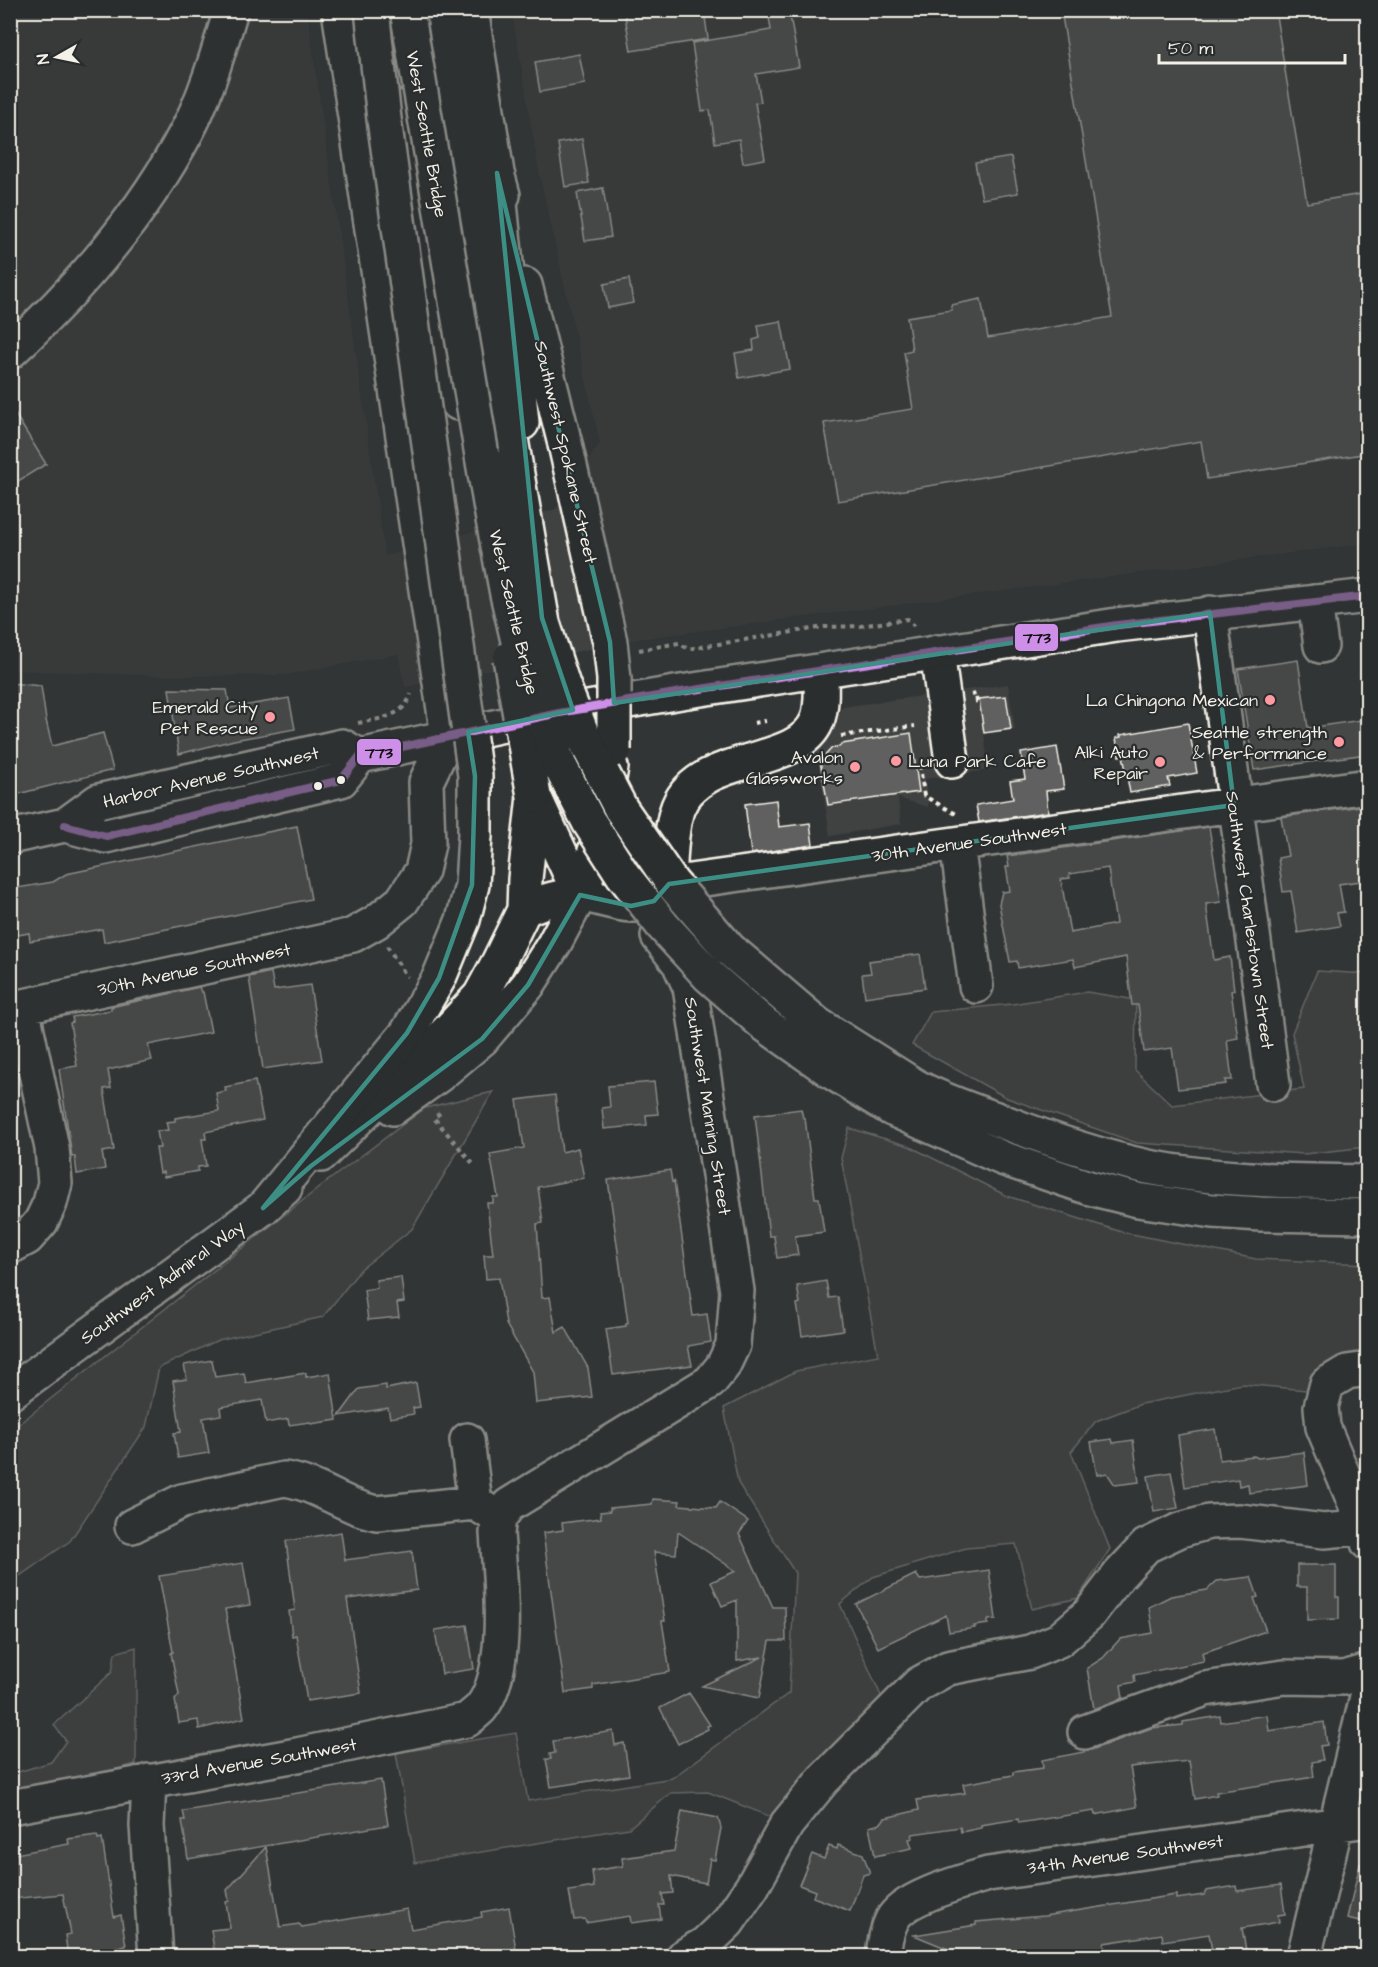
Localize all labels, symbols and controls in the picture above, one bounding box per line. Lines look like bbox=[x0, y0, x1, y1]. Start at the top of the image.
north arrow bbox=[27, 27, 87, 87]
scale bar bbox=[1159, 27, 1345, 65]
text: 50 m bbox=[1168, 36, 1213, 61]
street label: West Seattle Bridge bbox=[399, 49, 454, 220]
text: N bbox=[32, 53, 55, 66]
street label: Southwest Spokane Street bbox=[528, 338, 604, 567]
street label: West Seattle Bridge bbox=[481, 527, 545, 698]
line badge: 773 bbox=[1014, 623, 1059, 652]
text: 773 bbox=[1022, 627, 1052, 649]
place label: La Chingona Mexican bbox=[1086, 688, 1258, 714]
marker: La Chingona Mexican bbox=[1263, 693, 1277, 707]
place label: Emerald City Pet Rescue bbox=[153, 695, 258, 741]
marker: Emerald City Pet Rescue bbox=[263, 710, 277, 724]
place label: Seattle strength & Performance bbox=[1192, 720, 1327, 766]
marker: Seattle strength & Performance bbox=[1332, 735, 1346, 749]
line badge: 773 bbox=[356, 738, 402, 766]
street label: Harbor Avenue Southwest bbox=[101, 740, 322, 814]
place label: Alki Auto Repair bbox=[1075, 740, 1148, 786]
text: 773 bbox=[364, 742, 394, 764]
place label: Avalon Glassworks bbox=[746, 745, 843, 791]
place label: Luna Park Cafe bbox=[908, 749, 1046, 774]
marker: Luna Park Cafe bbox=[889, 754, 903, 768]
marker: Alki Auto Repair bbox=[1153, 755, 1167, 769]
marker: Avalon Glassworks bbox=[848, 760, 862, 774]
unlabelled marker bbox=[335, 774, 347, 786]
unlabelled marker bbox=[312, 780, 324, 792]
street label: Southwest Charlestown Street bbox=[1219, 789, 1280, 1052]
street label: 30th Avenue Southwest bbox=[870, 816, 1069, 869]
street label: 30th Avenue Southwest bbox=[95, 937, 294, 1002]
street label: Southwest Manning Street bbox=[677, 995, 737, 1218]
street label: Southwest Admiral Way bbox=[75, 1214, 250, 1351]
street label: 33rd Avenue Southwest bbox=[159, 1732, 359, 1791]
street label: 34th Avenue Southwest bbox=[1025, 1828, 1226, 1881]

